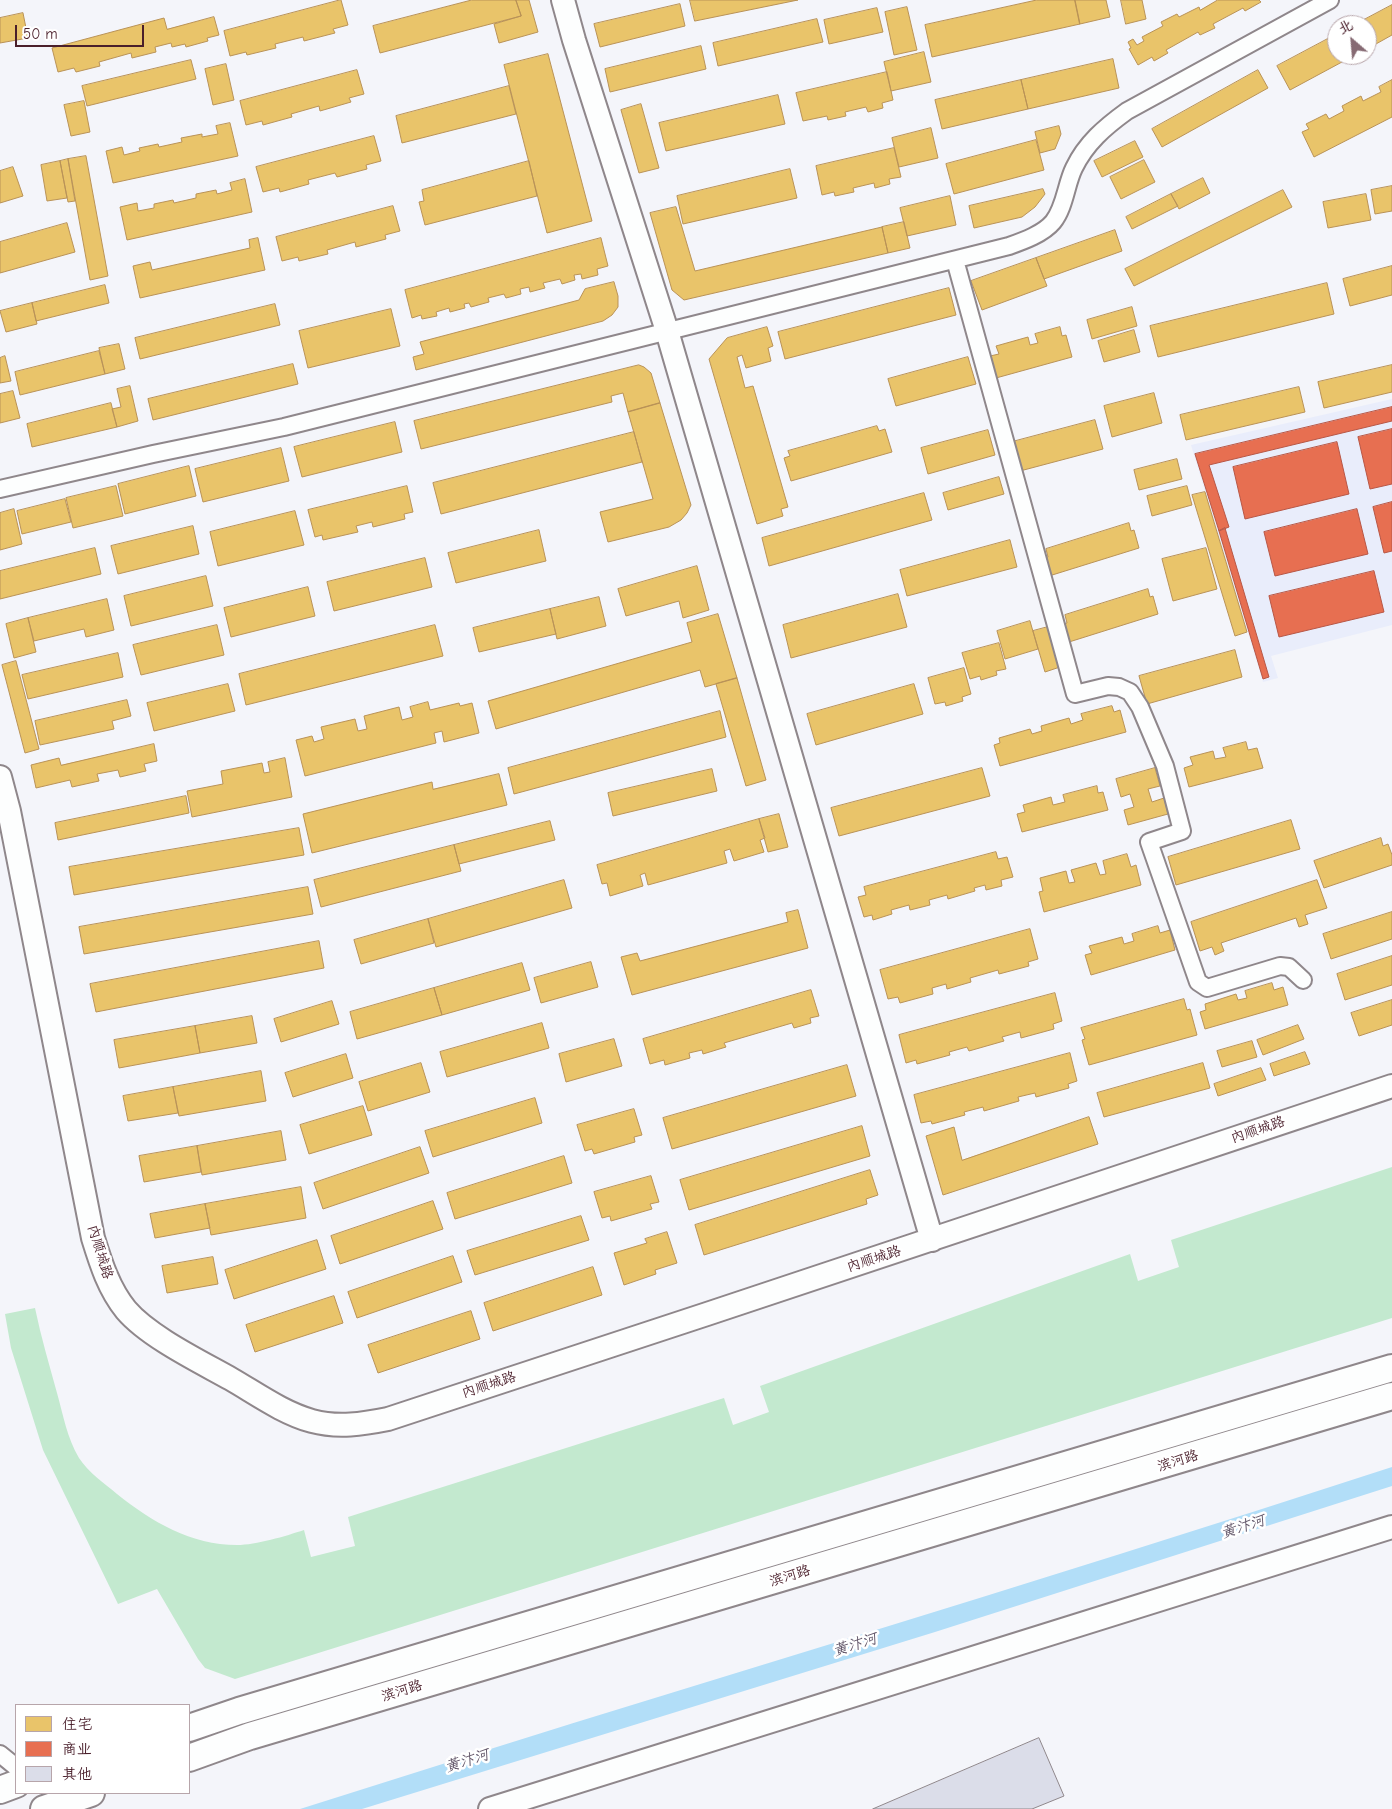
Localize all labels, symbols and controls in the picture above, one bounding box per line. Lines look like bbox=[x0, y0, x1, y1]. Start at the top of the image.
scale bar bbox=[18, 15, 146, 47]
north arrow bbox=[1327, 15, 1377, 65]
text: 北 bbox=[1335, 16, 1356, 38]
text: 50 m bbox=[23, 25, 58, 43]
street label: 内顺城路 bbox=[1229, 1113, 1287, 1147]
street label: 内顺城路 bbox=[84, 1223, 116, 1281]
street label: 内顺城路 bbox=[845, 1242, 903, 1276]
street label: 内顺城路 bbox=[460, 1368, 518, 1402]
street label: 滨河路 bbox=[1155, 1447, 1201, 1475]
water label: 黄汴河 bbox=[1219, 1511, 1267, 1543]
street label: 滨河路 bbox=[767, 1562, 813, 1590]
water label: 黄汴河 bbox=[831, 1630, 879, 1660]
street label: 滨河路 bbox=[379, 1677, 425, 1705]
legend bbox=[15, 1704, 190, 1794]
text: 住宅 bbox=[62, 1715, 92, 1733]
text: 商业 bbox=[62, 1740, 92, 1758]
water label: 黄汴河 bbox=[443, 1746, 491, 1776]
text: 其他 bbox=[62, 1765, 92, 1783]

